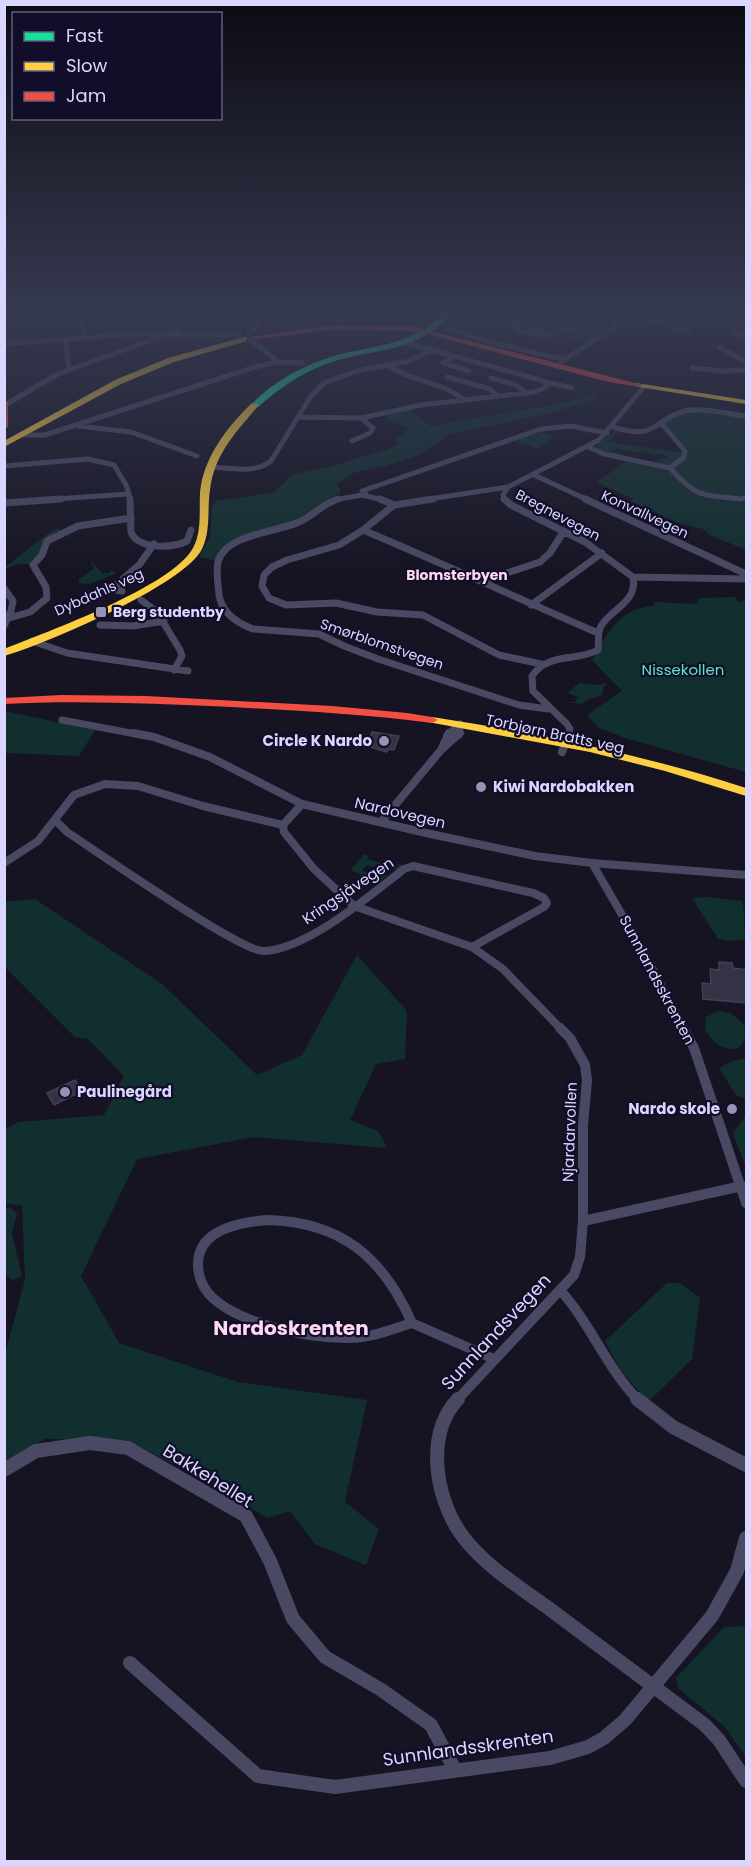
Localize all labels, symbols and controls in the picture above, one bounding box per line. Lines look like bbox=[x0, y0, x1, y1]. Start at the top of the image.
legend bbox=[12, 12, 222, 120]
text: Fast bbox=[66, 23, 103, 48]
text: Slow bbox=[66, 53, 108, 78]
text: Jam bbox=[66, 83, 106, 108]
street label: Bregnevegen bbox=[512, 484, 604, 546]
street label: Konvallvegen bbox=[598, 485, 692, 543]
street label: Dybdahls veg bbox=[51, 563, 147, 621]
district label: Blomsterbyen bbox=[406, 565, 508, 585]
place label: Berg studentby bbox=[113, 602, 224, 622]
marker: Berg studentby bbox=[94, 605, 108, 619]
street label: Smørblomstvegen bbox=[318, 614, 446, 674]
park label: Nissekollen bbox=[642, 659, 724, 680]
street label: Torbjørn Bratts veg bbox=[484, 709, 626, 758]
place label: Circle K Nardo bbox=[263, 730, 372, 751]
marker: Circle K Nardo bbox=[377, 734, 391, 748]
place label: Kiwi Nardobakken bbox=[493, 776, 634, 797]
marker: Kiwi Nardobakken bbox=[474, 780, 488, 794]
street label: Nardovegen bbox=[353, 792, 448, 833]
street label: Kringsjåvegen bbox=[298, 852, 398, 929]
street label: Sunnlandsskrenten bbox=[615, 912, 700, 1048]
place label: Paulinegård bbox=[77, 1081, 172, 1102]
street label: Njardarvollen bbox=[557, 1082, 582, 1182]
marker: Paulinegård bbox=[58, 1085, 72, 1099]
place label: Nardo skole bbox=[628, 1098, 720, 1119]
marker: Nardo skole bbox=[725, 1102, 739, 1116]
street label: Sunnlandsvegen bbox=[435, 1268, 556, 1395]
district label: Nardoskrenten bbox=[213, 1314, 369, 1342]
street label: Bakkehellet bbox=[158, 1438, 258, 1513]
street label: Sunnlandsskrenten bbox=[381, 1723, 555, 1772]

